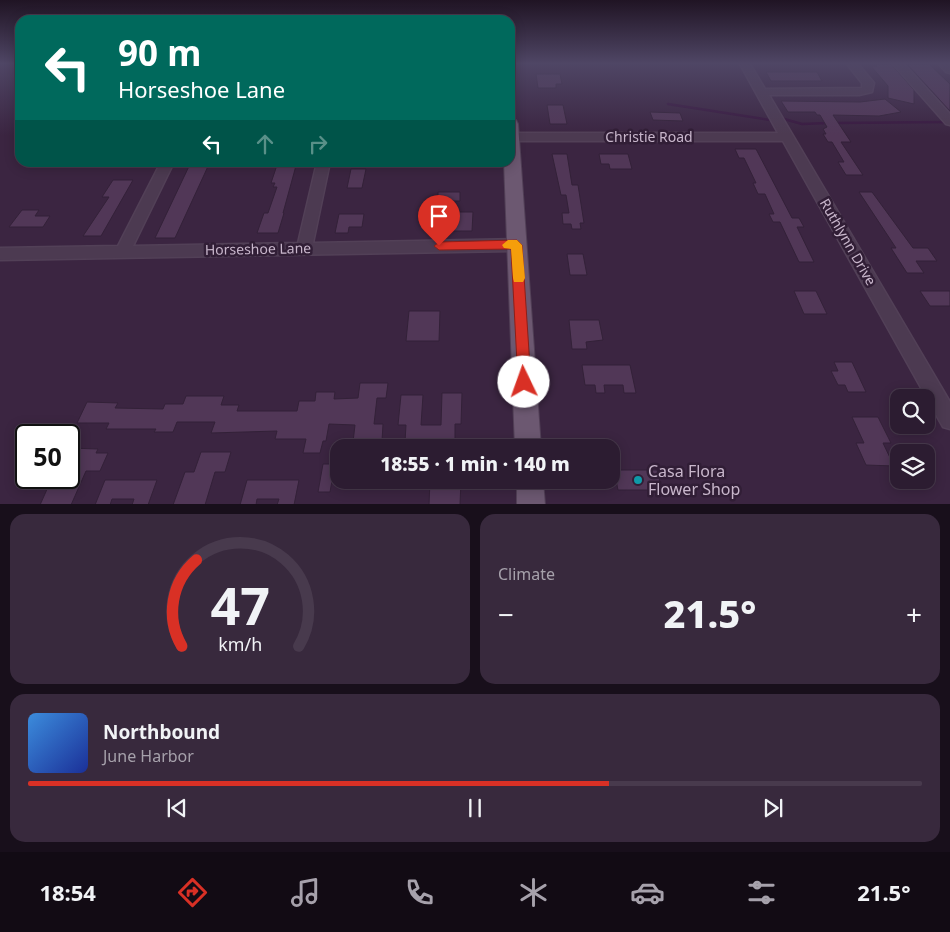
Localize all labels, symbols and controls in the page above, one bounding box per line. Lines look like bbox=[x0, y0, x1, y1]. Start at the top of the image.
text: 90 m bbox=[118, 29, 201, 76]
icon: left bbox=[35, 35, 100, 100]
text: Horseshoe Lane bbox=[118, 74, 285, 104]
street label: Christie Road bbox=[605, 127, 693, 146]
icon: left bbox=[198, 130, 226, 158]
icon: ahead bbox=[251, 130, 279, 158]
icon: right bbox=[304, 130, 332, 158]
pin bbox=[418, 195, 460, 246]
street label: Ruthlynn Drive bbox=[816, 195, 881, 289]
icon: arrive bbox=[425, 202, 453, 230]
street label: Horseshoe Lane bbox=[205, 238, 311, 259]
position arrow bbox=[497, 355, 549, 407]
map controls bbox=[890, 389, 935, 489]
button: search bbox=[890, 389, 935, 434]
speed limit sign: 50 bbox=[15, 424, 80, 489]
button: layers bbox=[890, 444, 935, 489]
text: 18:55 · 1 min · 140 m bbox=[380, 451, 570, 477]
place label: Casa Flora Flower Shop bbox=[648, 460, 740, 500]
marker: Casa Flora Flower Shop bbox=[632, 474, 644, 486]
text: Climate bbox=[498, 563, 555, 585]
text: 47 bbox=[210, 569, 270, 640]
text: 21.5° bbox=[664, 587, 756, 639]
text: − bbox=[498, 595, 514, 633]
text: + bbox=[906, 595, 922, 633]
text: km/h bbox=[218, 632, 262, 656]
text: Northbound bbox=[103, 719, 220, 745]
text: June Harbor bbox=[103, 745, 194, 767]
icon: previous bbox=[163, 794, 191, 822]
icon: pause bbox=[461, 794, 489, 822]
icon: next bbox=[759, 794, 787, 822]
icon: directions bbox=[175, 875, 210, 910]
icon: music bbox=[288, 875, 323, 910]
icon: phone bbox=[402, 875, 437, 910]
icon: climate bbox=[516, 875, 551, 910]
icon: car bbox=[630, 875, 665, 910]
icon: filters bbox=[744, 875, 779, 910]
text: 18:54 bbox=[39, 877, 96, 907]
text: 21.5° bbox=[857, 877, 911, 907]

